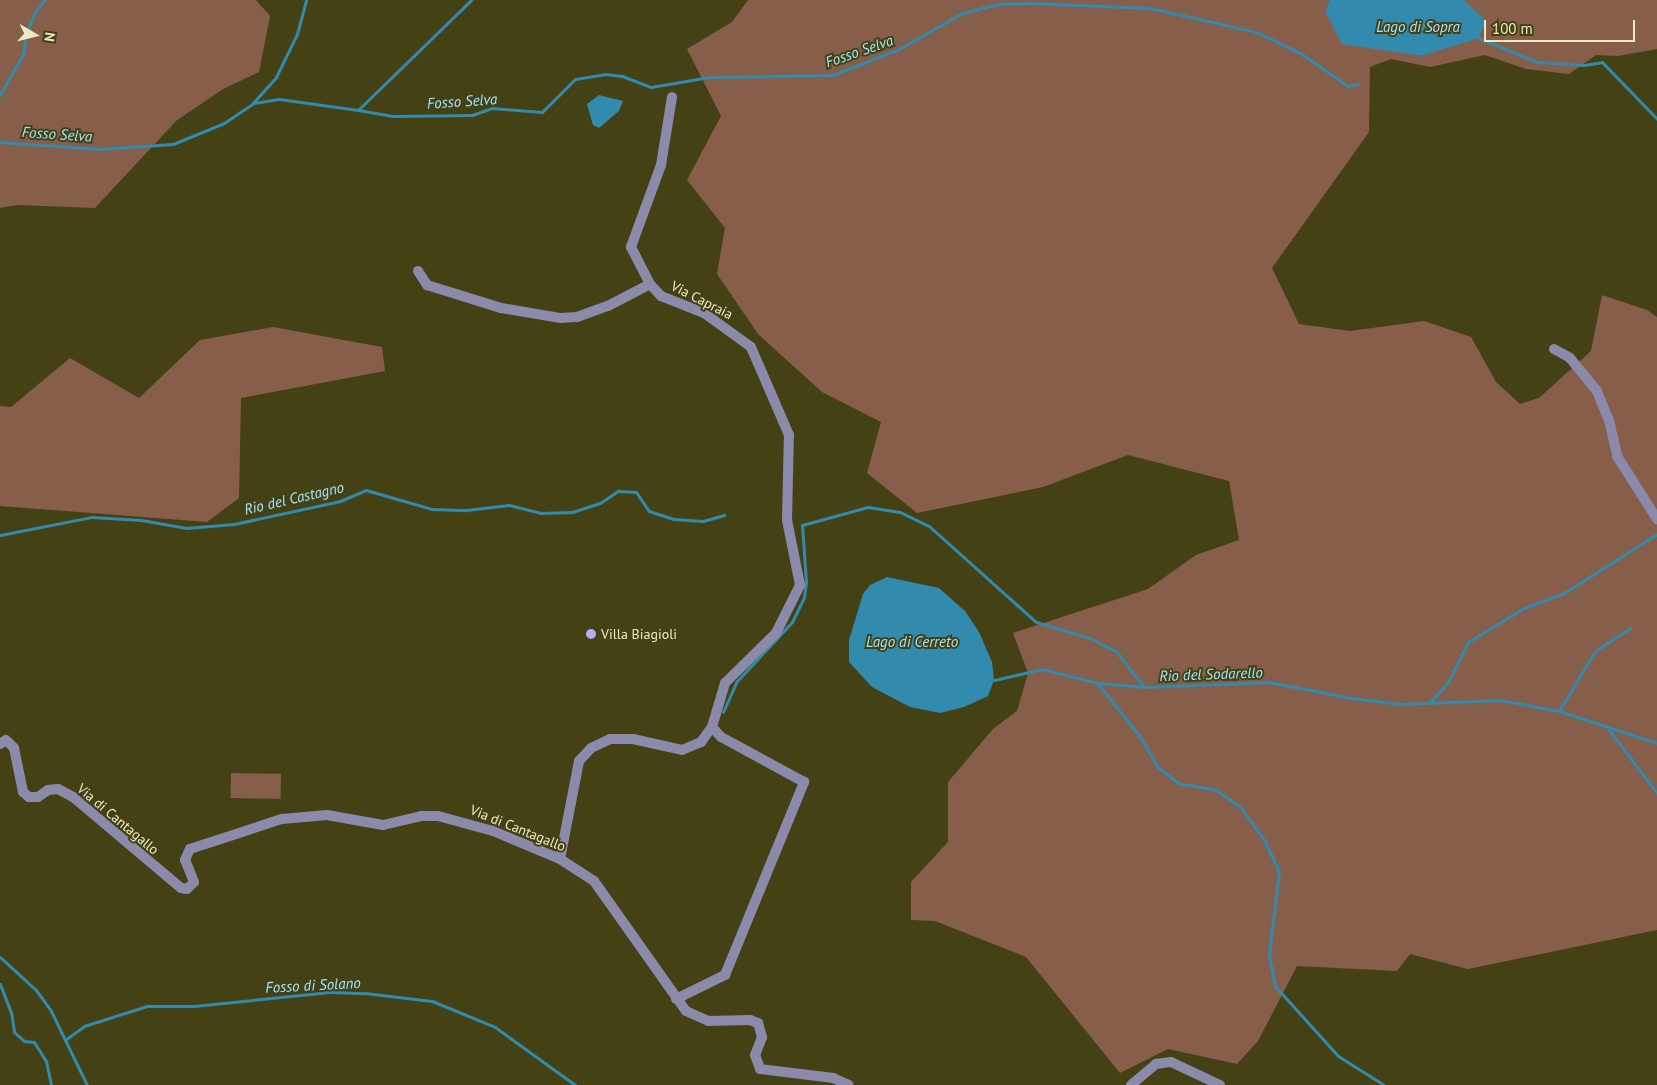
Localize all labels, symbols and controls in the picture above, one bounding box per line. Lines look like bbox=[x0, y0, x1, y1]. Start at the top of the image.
north arrow bbox=[10, 10, 60, 60]
scale bar bbox=[1487, 10, 1638, 42]
water label: Lago di Sopra bbox=[1376, 18, 1460, 36]
text: 100 m bbox=[1492, 19, 1533, 38]
text: N bbox=[40, 31, 59, 43]
water label: Fosso Selva bbox=[823, 31, 895, 71]
water label: Fosso Selva bbox=[426, 90, 498, 112]
water label: Fosso Selva bbox=[21, 123, 93, 145]
street label: Via Capraia bbox=[668, 277, 736, 323]
water label: Rio del Castagno bbox=[242, 478, 346, 518]
place label: Villa Biagioli bbox=[601, 626, 677, 642]
marker: Villa Biagioli bbox=[585, 628, 597, 640]
water label: Lago di Cerreto bbox=[866, 633, 958, 651]
water label: Rio del Sodarello bbox=[1159, 663, 1263, 685]
street label: Via di Cantagallo bbox=[74, 780, 162, 858]
street label: Via di Cantagallo bbox=[468, 801, 568, 855]
water label: Fosso di Solano bbox=[265, 974, 361, 996]

